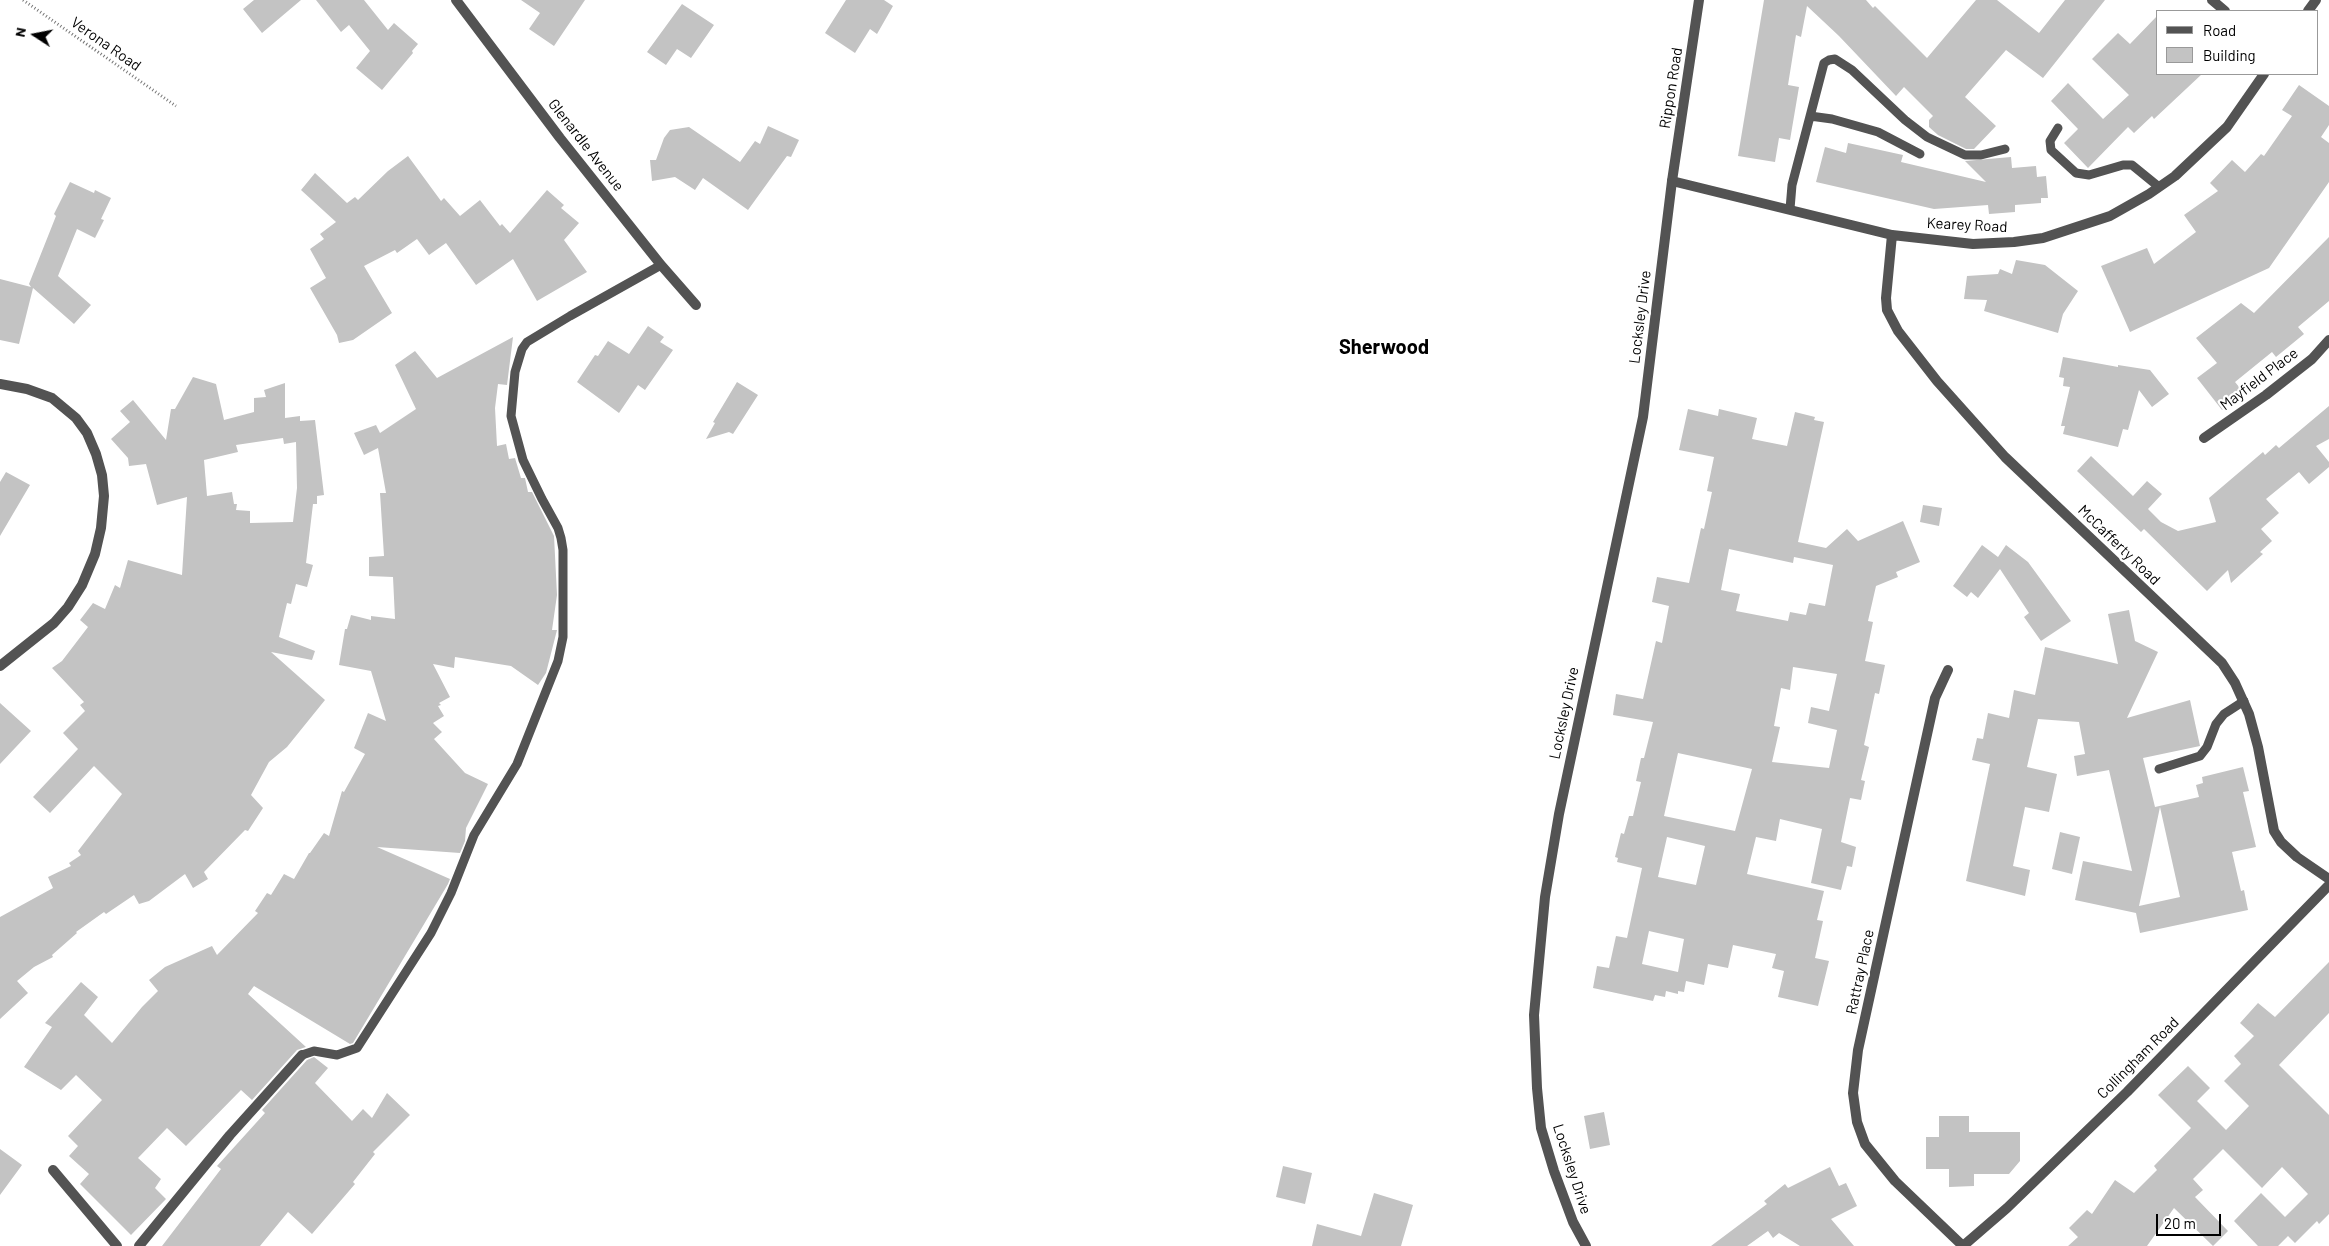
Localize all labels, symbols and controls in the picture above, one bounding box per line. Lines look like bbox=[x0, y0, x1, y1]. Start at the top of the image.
north arrow bbox=[10, 10, 60, 60]
legend bbox=[2156, 10, 2319, 75]
street label: Verona Road bbox=[67, 13, 145, 75]
text: Road bbox=[2203, 21, 2236, 39]
text: N bbox=[11, 26, 29, 38]
street label: Rippon Road bbox=[1656, 46, 1686, 130]
text: Building bbox=[2203, 46, 2256, 64]
street label: Glenardle Avenue bbox=[544, 95, 628, 195]
street label: Kearey Road bbox=[1926, 214, 2008, 236]
street label: Locksley Drive bbox=[1625, 269, 1655, 365]
district label: Sherwood bbox=[1339, 335, 1429, 359]
street label: Mayfield Place bbox=[2217, 344, 2301, 414]
street label: McCafferty Road bbox=[2074, 501, 2164, 589]
street label: Locksley Drive bbox=[1545, 665, 1583, 761]
street label: Rattray Place bbox=[1842, 928, 1878, 1016]
street label: Collingham Road bbox=[2093, 1013, 2183, 1103]
street label: Locksley Drive bbox=[1549, 1122, 1595, 1216]
scale bar bbox=[2159, 1204, 2224, 1236]
text: 20 m bbox=[2164, 1214, 2196, 1232]

